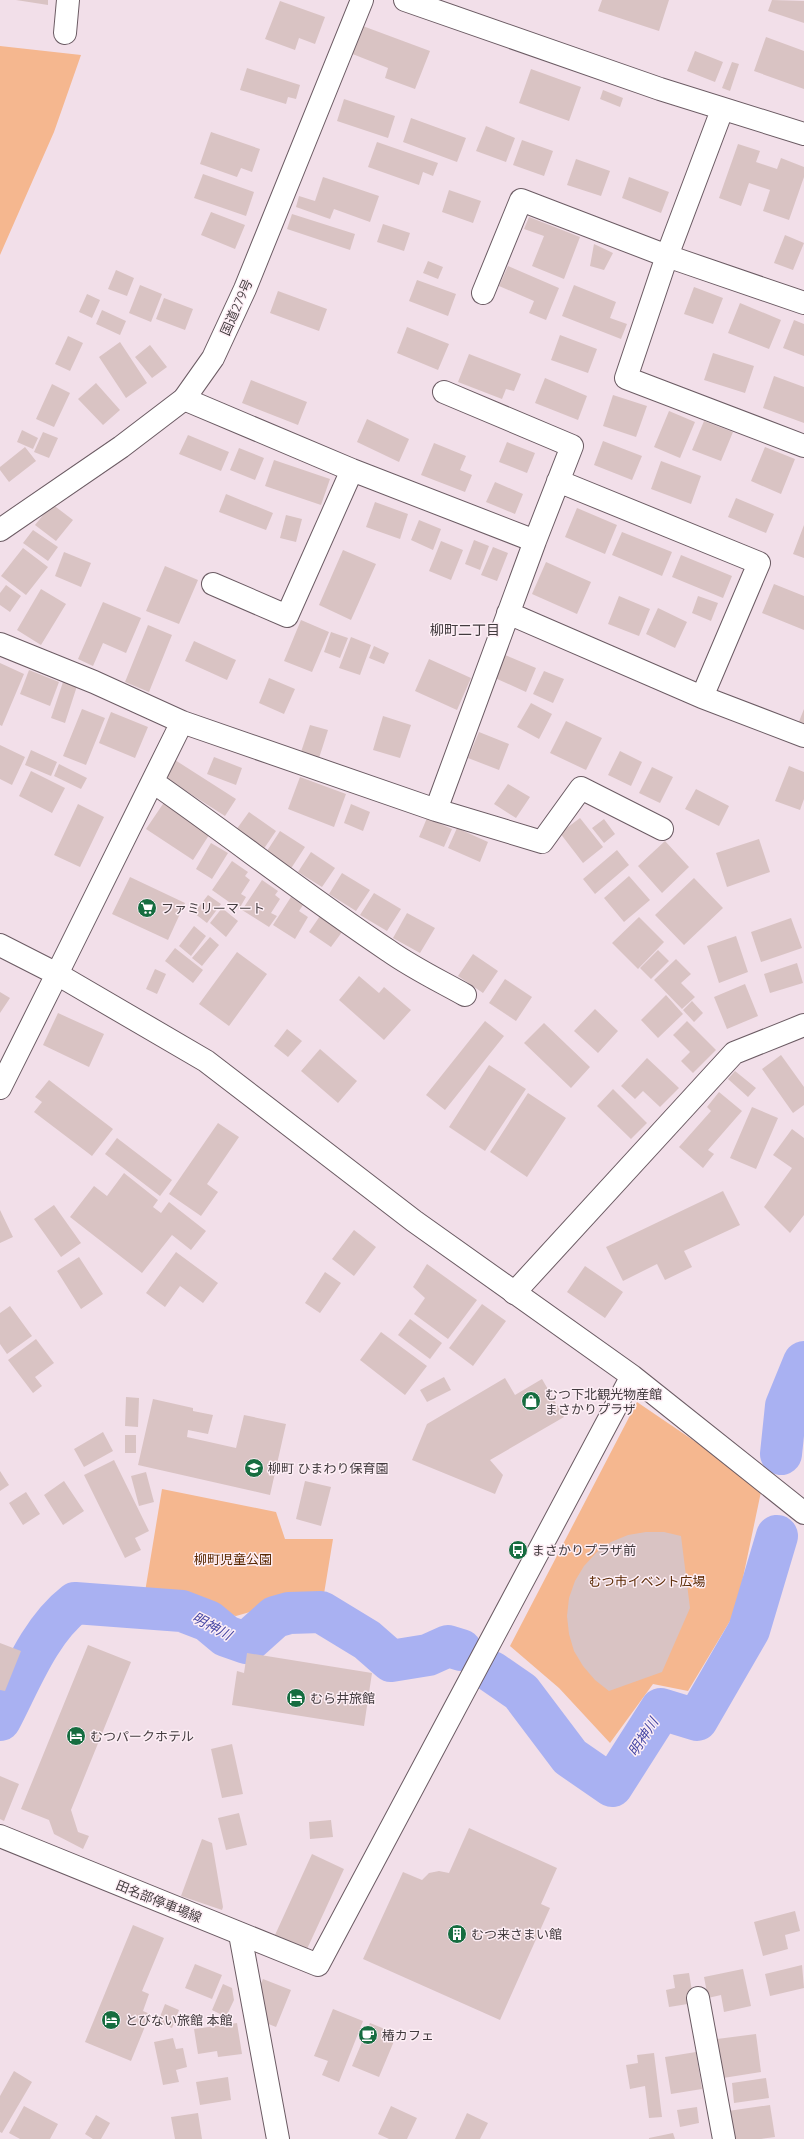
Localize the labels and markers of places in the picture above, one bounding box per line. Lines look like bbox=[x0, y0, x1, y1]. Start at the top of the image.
supermarket icon: ファミリーマート bbox=[136, 897, 158, 919]
place label: ファミリーマート bbox=[161, 900, 265, 916]
place label: むつ下北観光物産館 まさかりプラザ bbox=[545, 1386, 662, 1417]
shop icon: むつ下北観光物産館 まさかりプラザ bbox=[520, 1390, 542, 1412]
school or university icon: 柳町 ひまわり保育園 bbox=[243, 1457, 265, 1479]
place label: 柳町 ひまわり保育園 bbox=[268, 1460, 389, 1476]
bus stop icon: まさかりプラザ前 bbox=[507, 1539, 529, 1561]
place label: まさかりプラザ前 bbox=[532, 1542, 636, 1558]
hotel icon: むら井旅館 bbox=[285, 1687, 307, 1709]
place label: むら井旅館 bbox=[310, 1690, 375, 1706]
hotel icon: むつパークホテル bbox=[65, 1725, 87, 1747]
place label: むつパークホテル bbox=[90, 1728, 194, 1744]
building icon: むつ来さまい館 bbox=[446, 1923, 468, 1945]
place label: むつ来さまい館 bbox=[471, 1926, 562, 1942]
hotel icon: とびない旅館 本館 bbox=[100, 2009, 122, 2031]
place label: とびない旅館 本館 bbox=[125, 2012, 233, 2028]
cafe icon: 椿カフェ bbox=[357, 2024, 379, 2046]
place label: 椿カフェ bbox=[382, 2027, 434, 2043]

